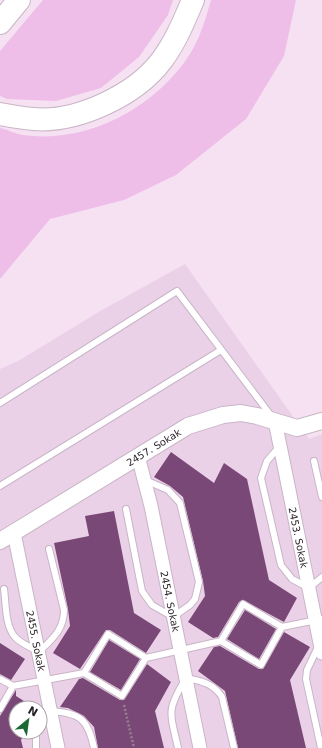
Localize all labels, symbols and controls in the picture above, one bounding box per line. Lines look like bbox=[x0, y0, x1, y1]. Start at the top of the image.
street label: 2457. Sokak bbox=[125, 427, 183, 468]
street label: 2453. Sokak bbox=[287, 506, 310, 569]
street label: 2454. Sokak bbox=[158, 570, 181, 633]
street label: 2455. Sokak bbox=[24, 609, 47, 673]
north arrow bbox=[8, 700, 48, 740]
text: N bbox=[25, 704, 40, 720]

